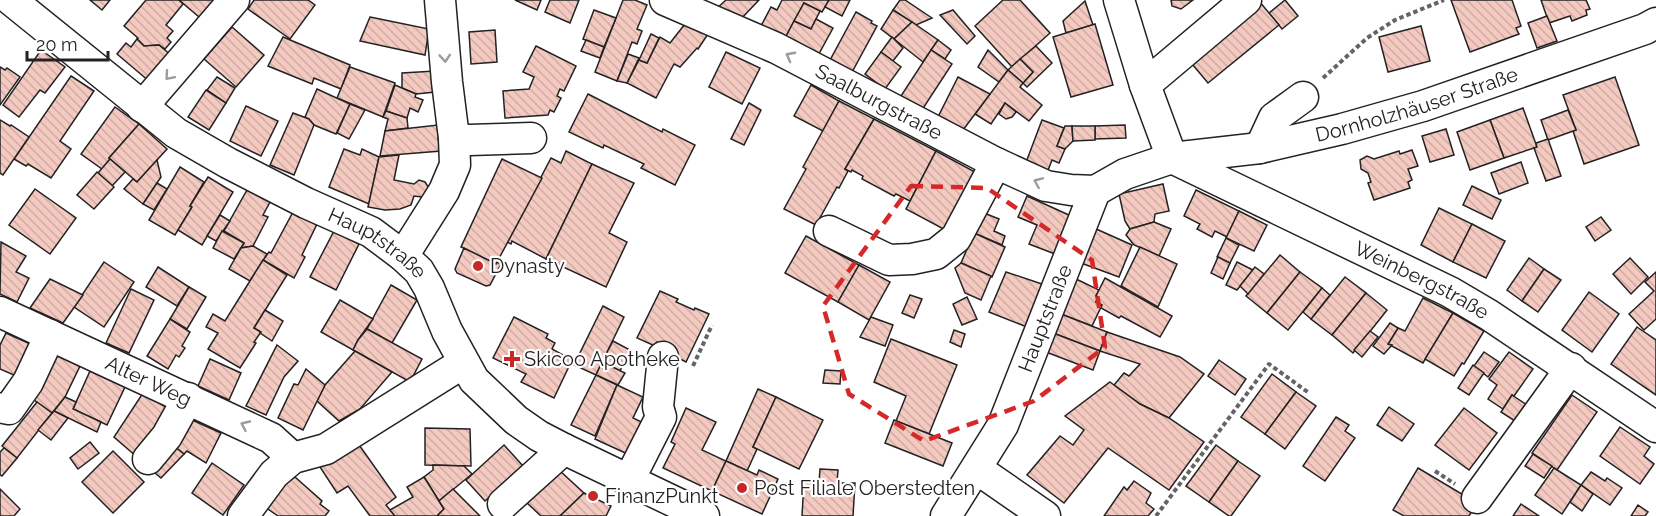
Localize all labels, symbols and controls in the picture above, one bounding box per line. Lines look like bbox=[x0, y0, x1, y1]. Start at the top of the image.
scale bar bbox=[27, 24, 108, 62]
text: 20 m bbox=[36, 34, 78, 55]
one-way arrow bbox=[785, 51, 796, 63]
one-way arrow bbox=[438, 54, 451, 63]
street label: Saalburgstraße bbox=[811, 59, 947, 145]
street label: Dornholzhäuser Straße bbox=[1313, 62, 1521, 147]
one-way arrow bbox=[165, 69, 176, 80]
one-way arrow bbox=[1033, 177, 1044, 189]
street label: Hauptstraße bbox=[325, 203, 432, 282]
street label: Weinbergstraße bbox=[1351, 236, 1494, 324]
place label: Dynasty bbox=[490, 254, 565, 278]
marker: Dynasty bbox=[471, 259, 485, 273]
street label: Hauptstraße bbox=[1013, 261, 1077, 375]
place label: Skicoo Apotheke bbox=[524, 347, 680, 371]
street label: Alter Weg bbox=[102, 351, 195, 411]
marker: Skicoo Apotheke bbox=[505, 352, 519, 366]
one-way arrow bbox=[240, 421, 251, 433]
place label: Post Filiale Oberstedten bbox=[754, 476, 975, 500]
marker: Post Filiale Oberstedten bbox=[735, 481, 749, 495]
place label: FinanzPunkt bbox=[605, 484, 719, 508]
marker: FinanzPunkt bbox=[586, 489, 600, 503]

